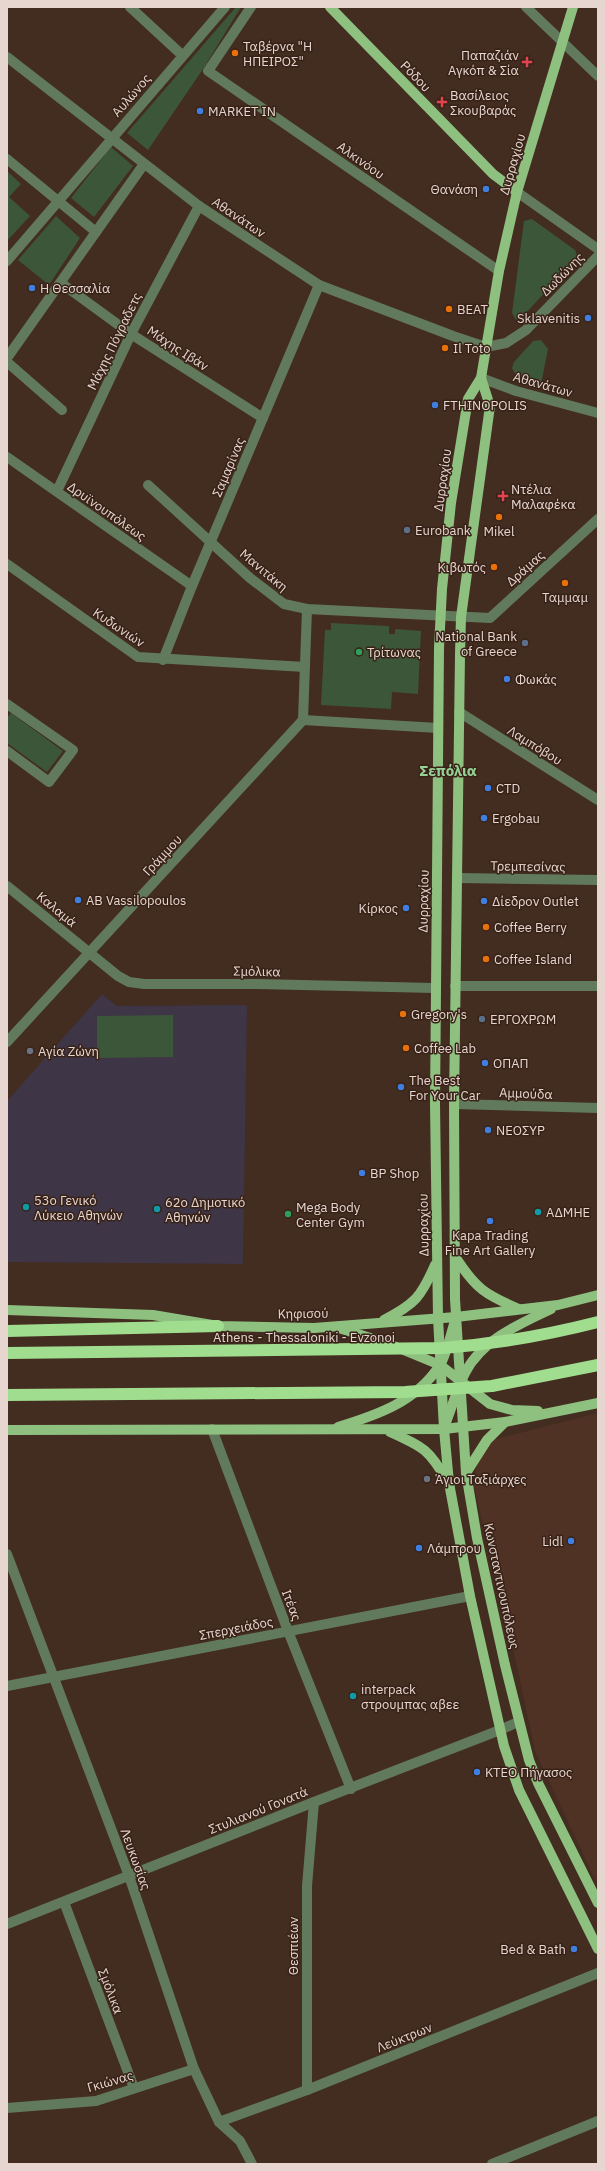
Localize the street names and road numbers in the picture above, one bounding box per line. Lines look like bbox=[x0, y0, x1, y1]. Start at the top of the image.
street label: Ρόδου bbox=[397, 57, 435, 96]
street label: Αυλώνος bbox=[108, 70, 155, 120]
street label: Δυρραχίου bbox=[496, 131, 529, 197]
street label: Αλκινόου bbox=[334, 138, 388, 183]
street label: Αθανάτων bbox=[209, 193, 269, 242]
street label: Δωδώνης bbox=[537, 249, 588, 300]
street label: Μάχης Πόγραδετς bbox=[83, 290, 145, 393]
street label: Μάχης Ιβάν bbox=[144, 322, 212, 375]
street label: Αθανάτων bbox=[511, 368, 575, 401]
street label: Σαμαρίνας bbox=[208, 435, 249, 500]
street label: Δυρραχίου bbox=[430, 448, 455, 513]
street label: Δρυϊνουπόλεως bbox=[64, 478, 149, 545]
street label: Μανιτάκη bbox=[236, 545, 291, 595]
street label: Δράμας bbox=[503, 547, 548, 590]
street label: Κυδωνιών bbox=[90, 604, 148, 651]
street label: Λαμπόβου bbox=[504, 722, 565, 769]
street label: Γράμμου bbox=[139, 831, 186, 880]
street label: Τρεμπεσίνας bbox=[490, 857, 566, 876]
street label: Δυρραχίου bbox=[414, 869, 433, 933]
street label: Καλαμά bbox=[33, 888, 80, 931]
street label: Σμόλικα bbox=[233, 963, 281, 980]
street label: Αμμούδα bbox=[499, 1084, 553, 1103]
street label: Δυρραχίου bbox=[414, 1193, 433, 1257]
street label: Κηφισού bbox=[277, 1305, 329, 1322]
street label: Athens - Thessaloniki - Evzonoi bbox=[213, 1329, 395, 1346]
street label: Κωνσταντινουπόλεως bbox=[480, 1521, 523, 1651]
street label: Ιτέας bbox=[278, 1587, 305, 1623]
street label: Σπερχειάδος bbox=[198, 1613, 274, 1644]
street label: Στυλιανού Γονατά bbox=[206, 1783, 310, 1838]
street label: Λευκωσίας bbox=[117, 1826, 155, 1892]
street label: Θεσπιέων bbox=[285, 1916, 302, 1975]
street label: Σμόλικα bbox=[94, 1966, 127, 2016]
street label: Λεύκτρων bbox=[374, 2018, 435, 2056]
street label: Γκιώνας bbox=[85, 2067, 135, 2096]

